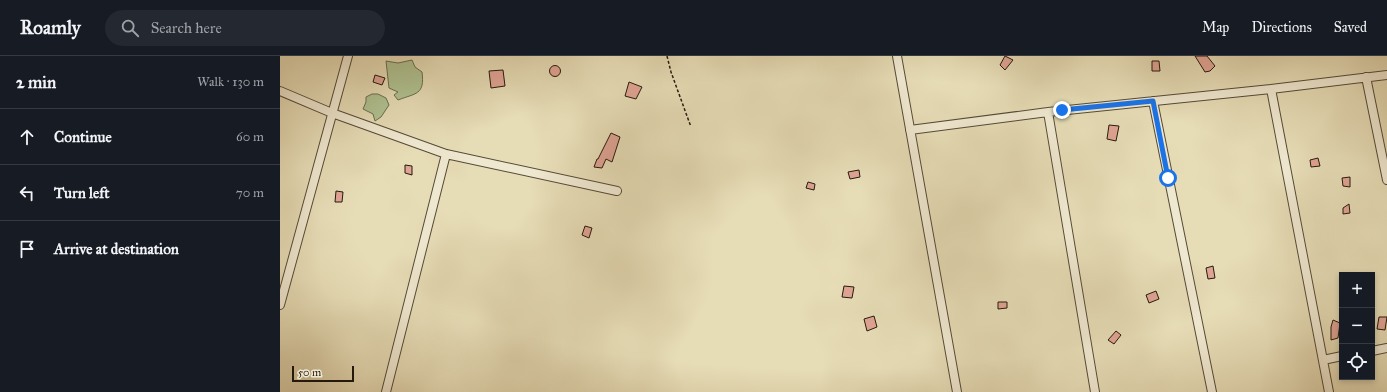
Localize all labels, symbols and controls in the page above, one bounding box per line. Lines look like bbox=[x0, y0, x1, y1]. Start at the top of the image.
search box bbox=[105, 10, 385, 46]
text: Roamly bbox=[20, 16, 81, 39]
icon: search bbox=[119, 17, 141, 39]
text: Search here bbox=[151, 19, 222, 37]
text: Map bbox=[1202, 19, 1229, 36]
text: Directions bbox=[1251, 19, 1312, 36]
text: Saved bbox=[1334, 19, 1367, 36]
text: 2 min bbox=[16, 72, 56, 93]
text: Walk · 130 m bbox=[197, 74, 264, 90]
route end bbox=[1053, 101, 1071, 119]
icon: ahead bbox=[16, 126, 38, 148]
text: Continue bbox=[54, 128, 112, 146]
text: 60 m bbox=[236, 129, 264, 145]
route start bbox=[1159, 169, 1177, 187]
icon: left bbox=[16, 182, 38, 204]
text: Turn left bbox=[54, 184, 110, 202]
text: 70 m bbox=[236, 185, 264, 201]
icon: arrive bbox=[16, 238, 38, 260]
text: Arrive at destination bbox=[54, 240, 179, 258]
map controls bbox=[1339, 272, 1375, 380]
button: + bbox=[1339, 272, 1375, 308]
button: − bbox=[1339, 308, 1375, 344]
button: locate bbox=[1339, 344, 1375, 380]
scale bar bbox=[292, 364, 354, 383]
text: 50 m bbox=[298, 366, 321, 379]

